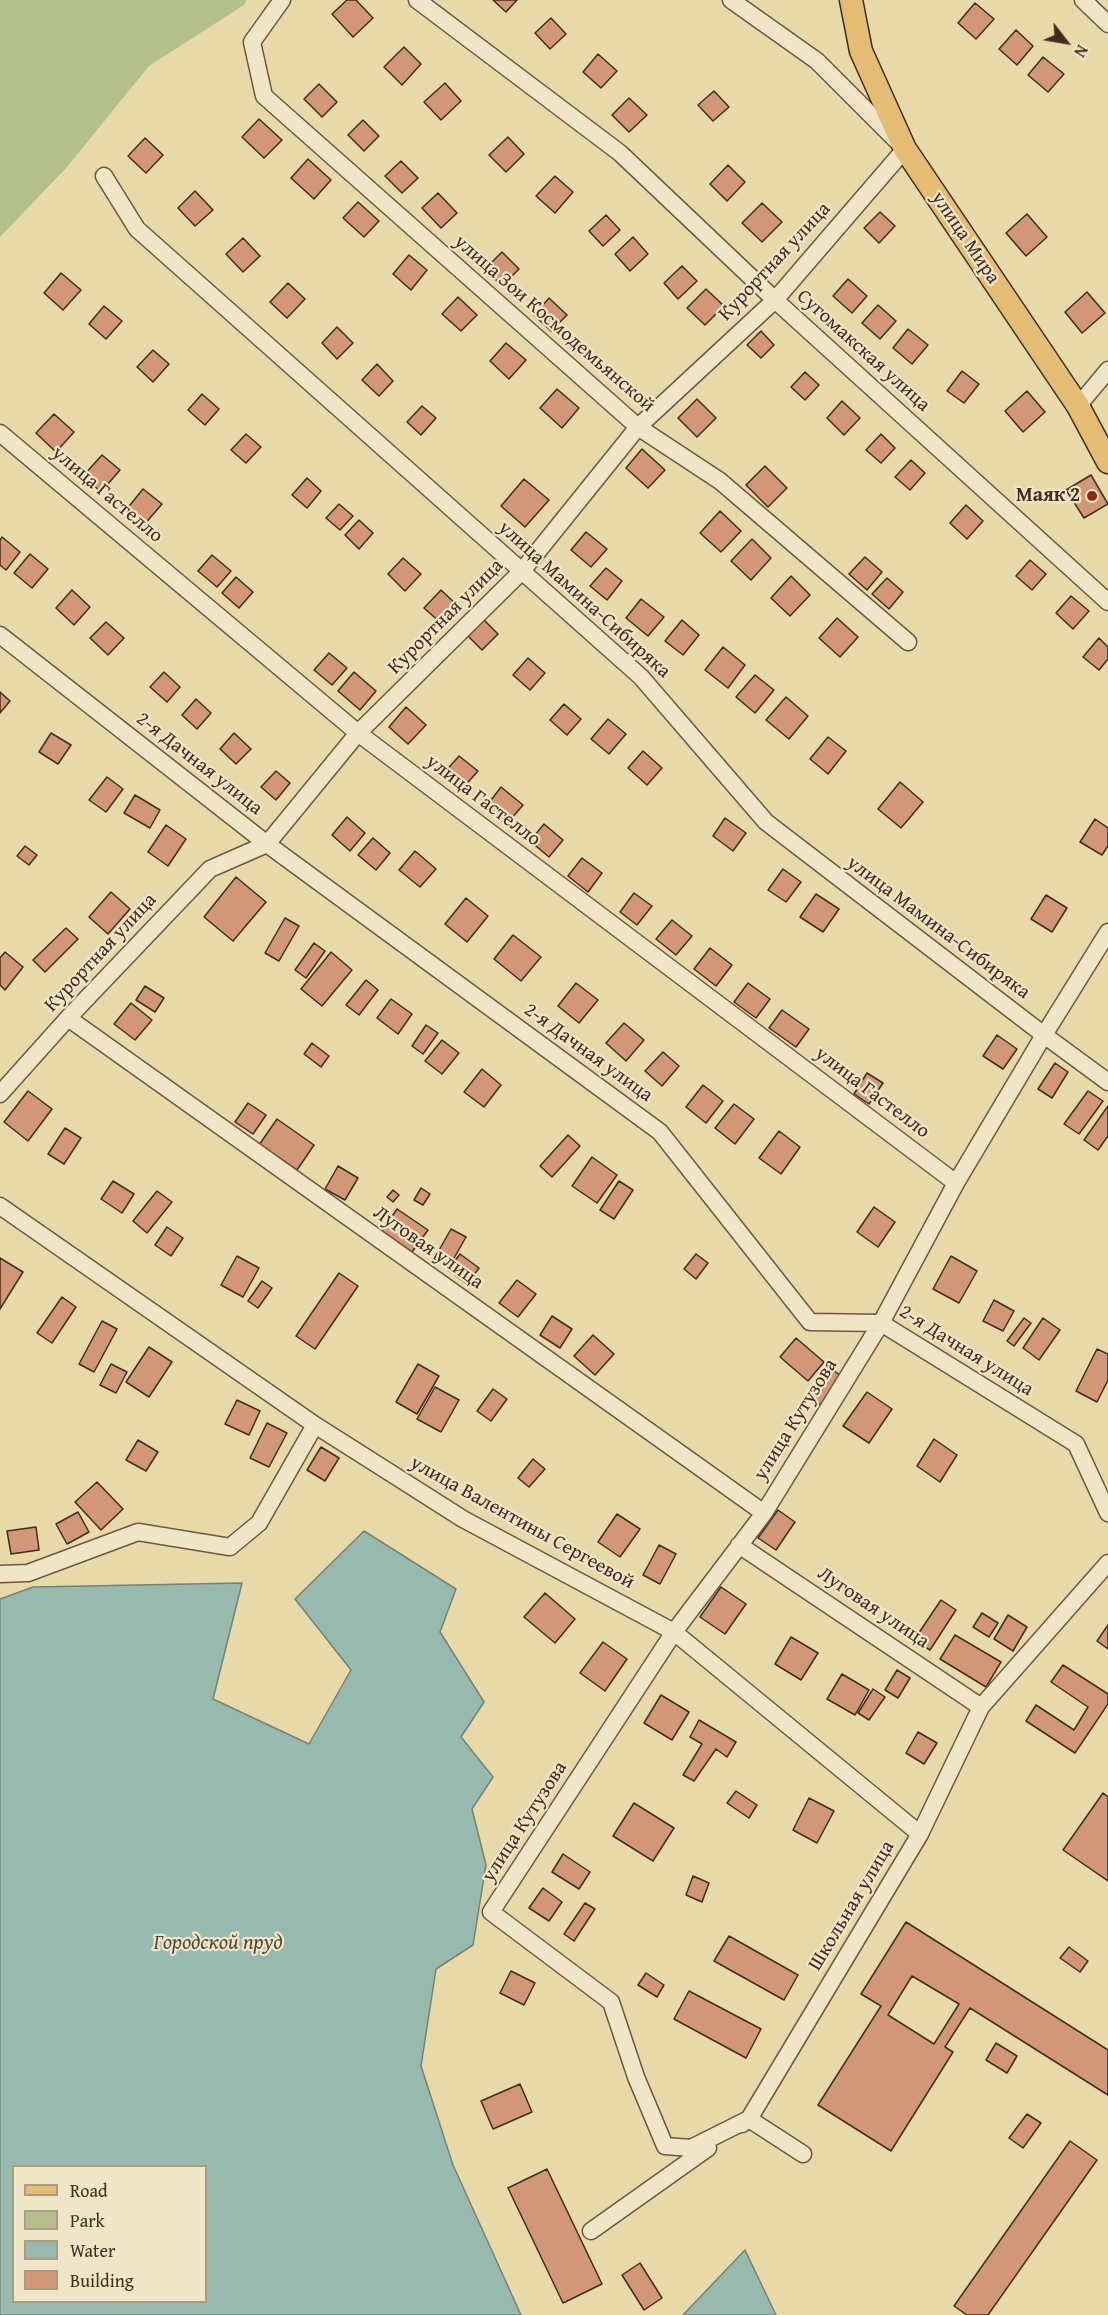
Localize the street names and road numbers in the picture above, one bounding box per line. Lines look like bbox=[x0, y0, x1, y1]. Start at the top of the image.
street label: улица Мира bbox=[925, 187, 1005, 289]
street label: Курортная улица bbox=[714, 198, 836, 326]
street label: улица Зои Космодемьянской bbox=[449, 230, 659, 418]
street label: Сугомакская улица bbox=[791, 285, 935, 417]
street label: улица Гастелло bbox=[47, 442, 167, 548]
street label: улица Мамина-Сибиряка bbox=[493, 516, 675, 684]
street label: Курортная улица bbox=[383, 554, 509, 680]
street label: 2-я Дачная улица bbox=[131, 707, 267, 821]
street label: улица Гастелло bbox=[421, 750, 545, 852]
street label: улица Мамина-Сибиряка bbox=[841, 851, 1035, 1005]
street label: Курортная улица bbox=[40, 889, 162, 1017]
street label: 2-я Дачная улица bbox=[519, 998, 657, 1108]
street label: улица Гастелло bbox=[810, 1042, 934, 1144]
street label: Луговая улица bbox=[368, 1201, 488, 1295]
street label: 2-я Дачная улица bbox=[894, 1300, 1038, 1402]
street label: улица Кутузова bbox=[749, 1355, 843, 1485]
street label: улица Валентины Сергеевой bbox=[406, 1451, 638, 1595]
street label: Луговая улица bbox=[813, 1562, 933, 1654]
street label: улица Кутузова bbox=[477, 1757, 573, 1887]
street label: Школьная улица bbox=[804, 1837, 900, 1975]

